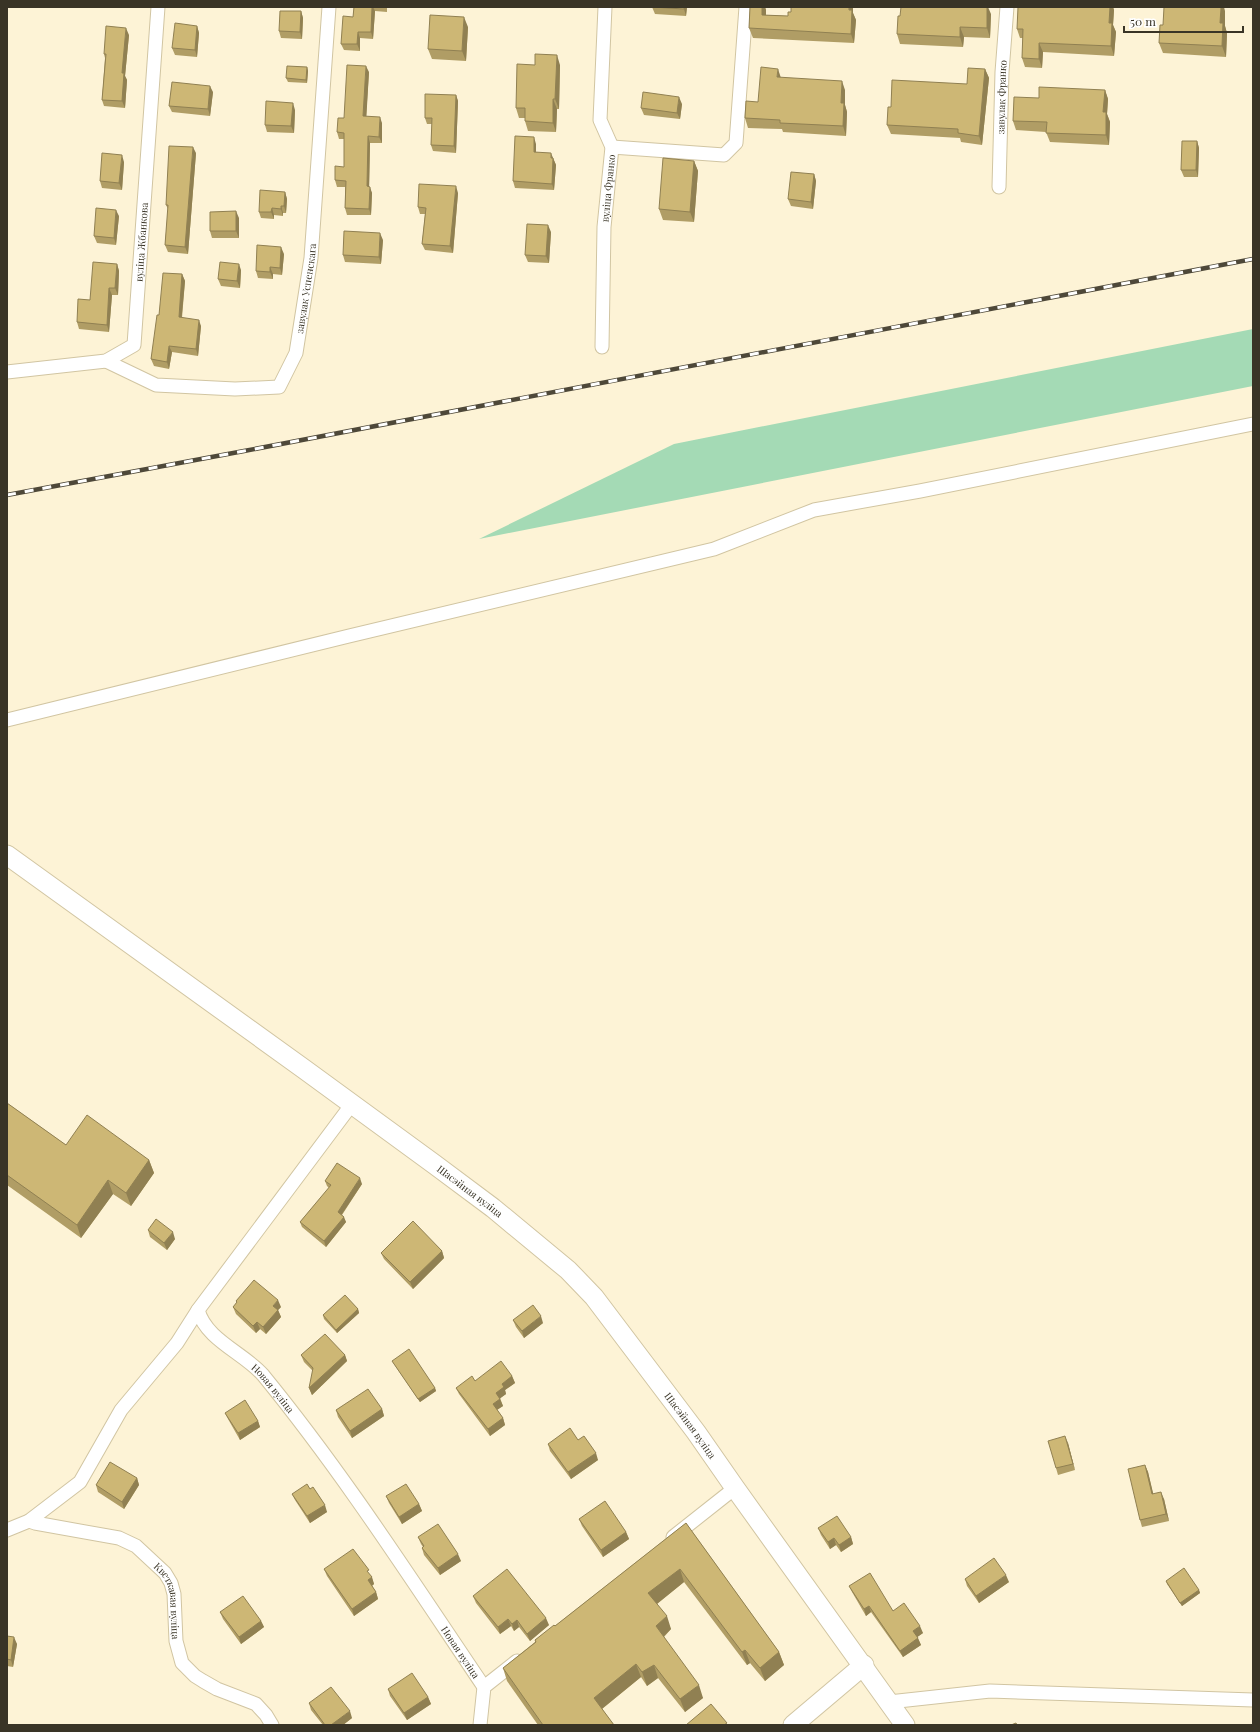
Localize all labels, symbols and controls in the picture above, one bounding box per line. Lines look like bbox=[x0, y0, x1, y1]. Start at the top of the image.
scale bar bbox=[1124, 8, 1243, 34]
text: 50 m bbox=[1130, 13, 1156, 29]
street label: завулак Франко bbox=[993, 59, 1010, 134]
street label: вуліца Франко bbox=[598, 153, 618, 223]
street label: вуліца Жбанкова bbox=[132, 202, 151, 282]
street label: завулак Успенскага bbox=[292, 243, 319, 334]
street label: Шасэйная вуліца bbox=[434, 1162, 506, 1220]
street label: Новая вуліца bbox=[249, 1360, 298, 1416]
street label: Шасэйная вуліца bbox=[661, 1389, 719, 1461]
street label: Кветкавая вуліца bbox=[151, 1559, 183, 1640]
street label: Новая вуліца bbox=[438, 1623, 483, 1681]

